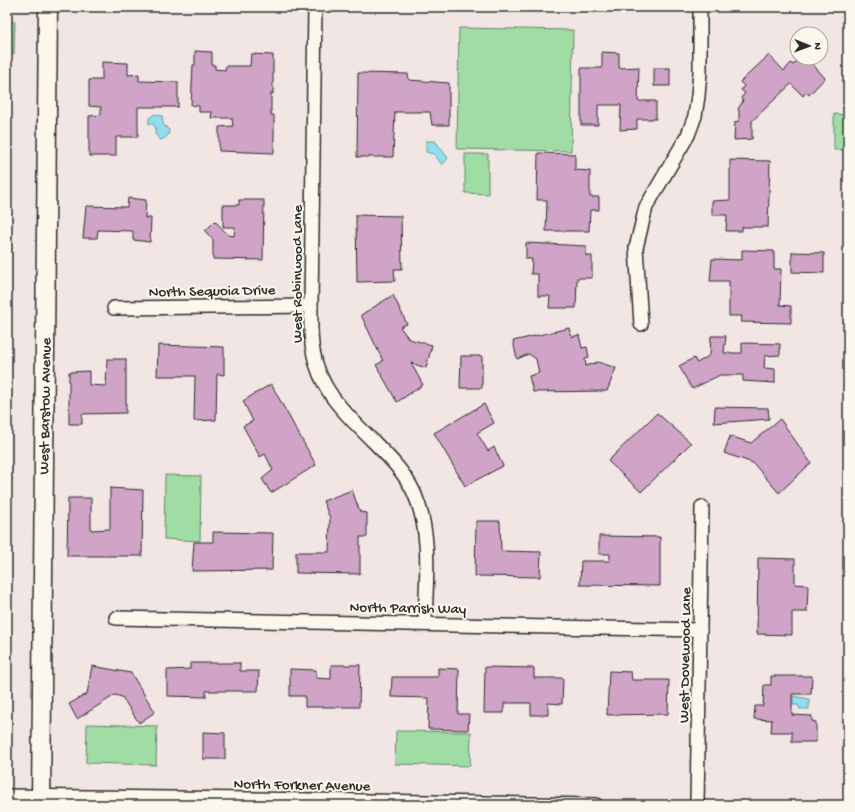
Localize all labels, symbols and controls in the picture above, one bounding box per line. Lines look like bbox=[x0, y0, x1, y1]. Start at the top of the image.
north arrow bbox=[789, 26, 829, 66]
text: N bbox=[811, 42, 823, 50]
street label: West Robinwood Lane bbox=[289, 205, 307, 343]
street label: North Sequoia Drive bbox=[148, 282, 276, 302]
street label: West Barstow Avenue bbox=[36, 337, 56, 475]
street label: West Dovewood Lane bbox=[676, 587, 696, 723]
street label: North Parrish Way bbox=[349, 599, 467, 619]
street label: North Forkner Avenue bbox=[233, 776, 371, 796]

